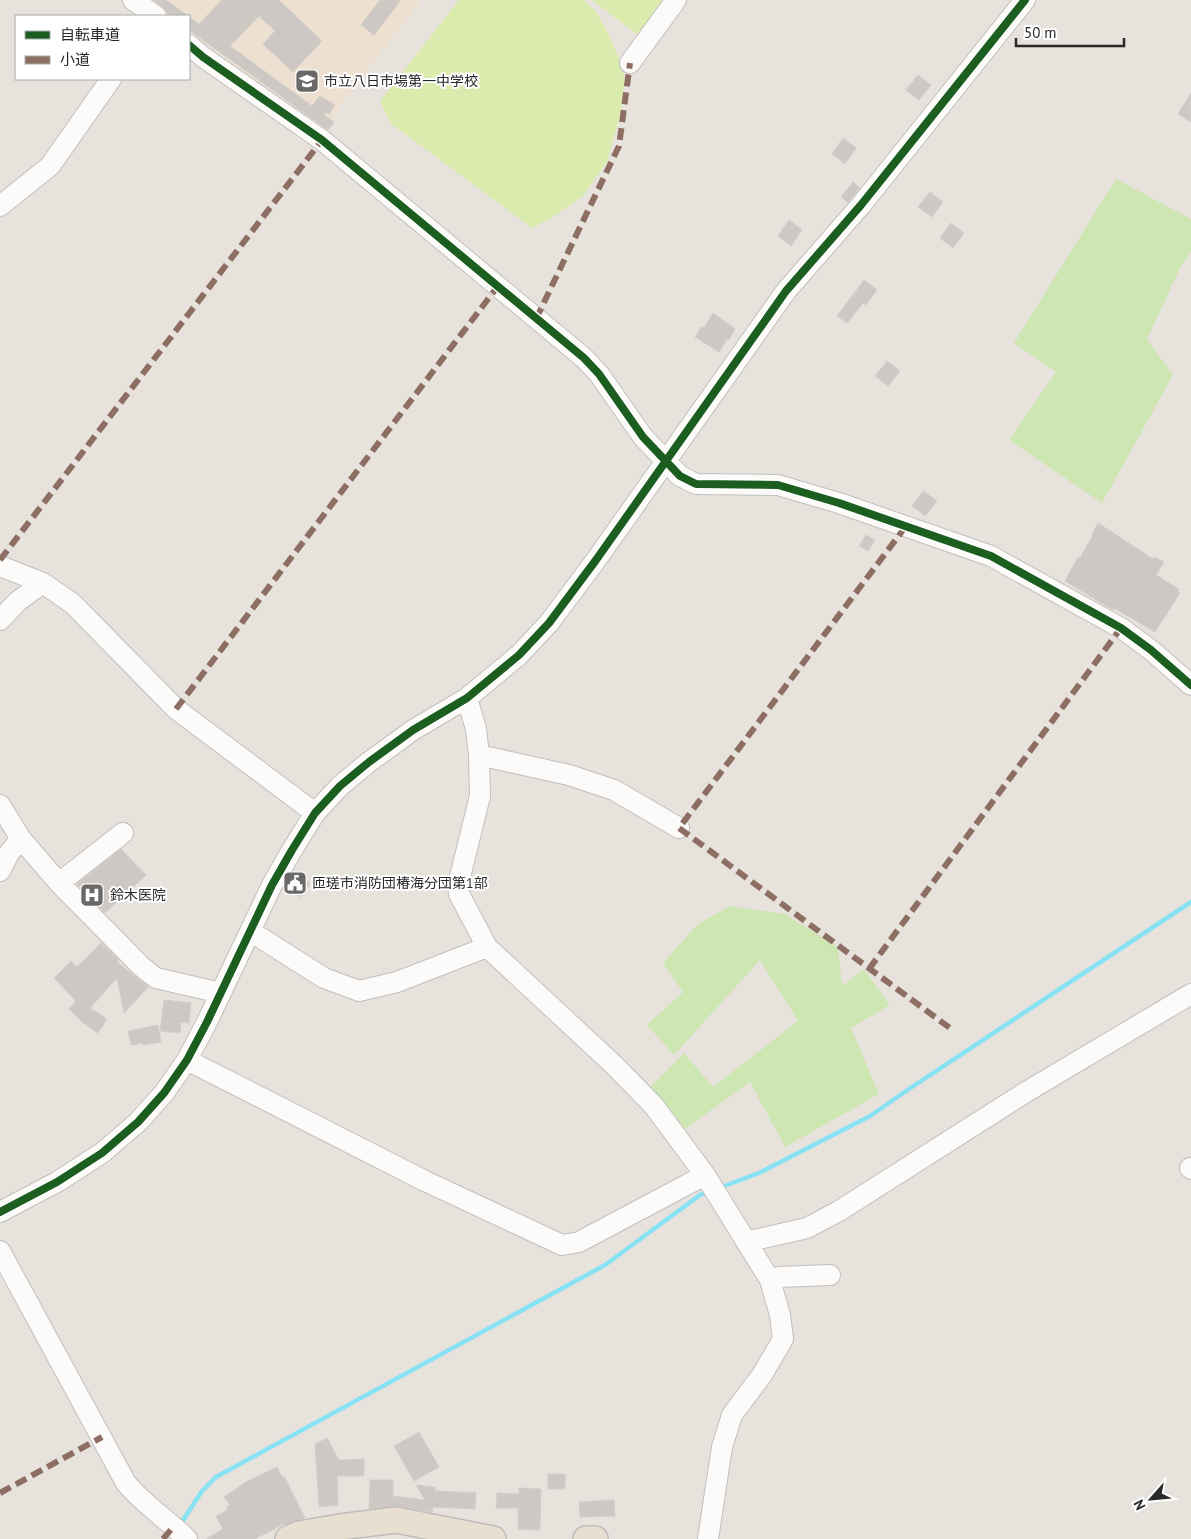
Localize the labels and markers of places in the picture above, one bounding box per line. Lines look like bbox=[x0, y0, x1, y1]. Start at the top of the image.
school or university icon: 市立八日市場第一中学校 bbox=[294, 68, 320, 94]
place label: 市立八日市場第一中学校 bbox=[324, 72, 478, 90]
public building icon: 匝瑳市消防団椿海分団第1部 bbox=[282, 870, 308, 896]
place label: 匝瑳市消防団椿海分団第1部 bbox=[312, 874, 488, 892]
hospital icon: 鈴木医院 bbox=[79, 882, 105, 908]
place label: 鈴木医院 bbox=[110, 886, 166, 904]

